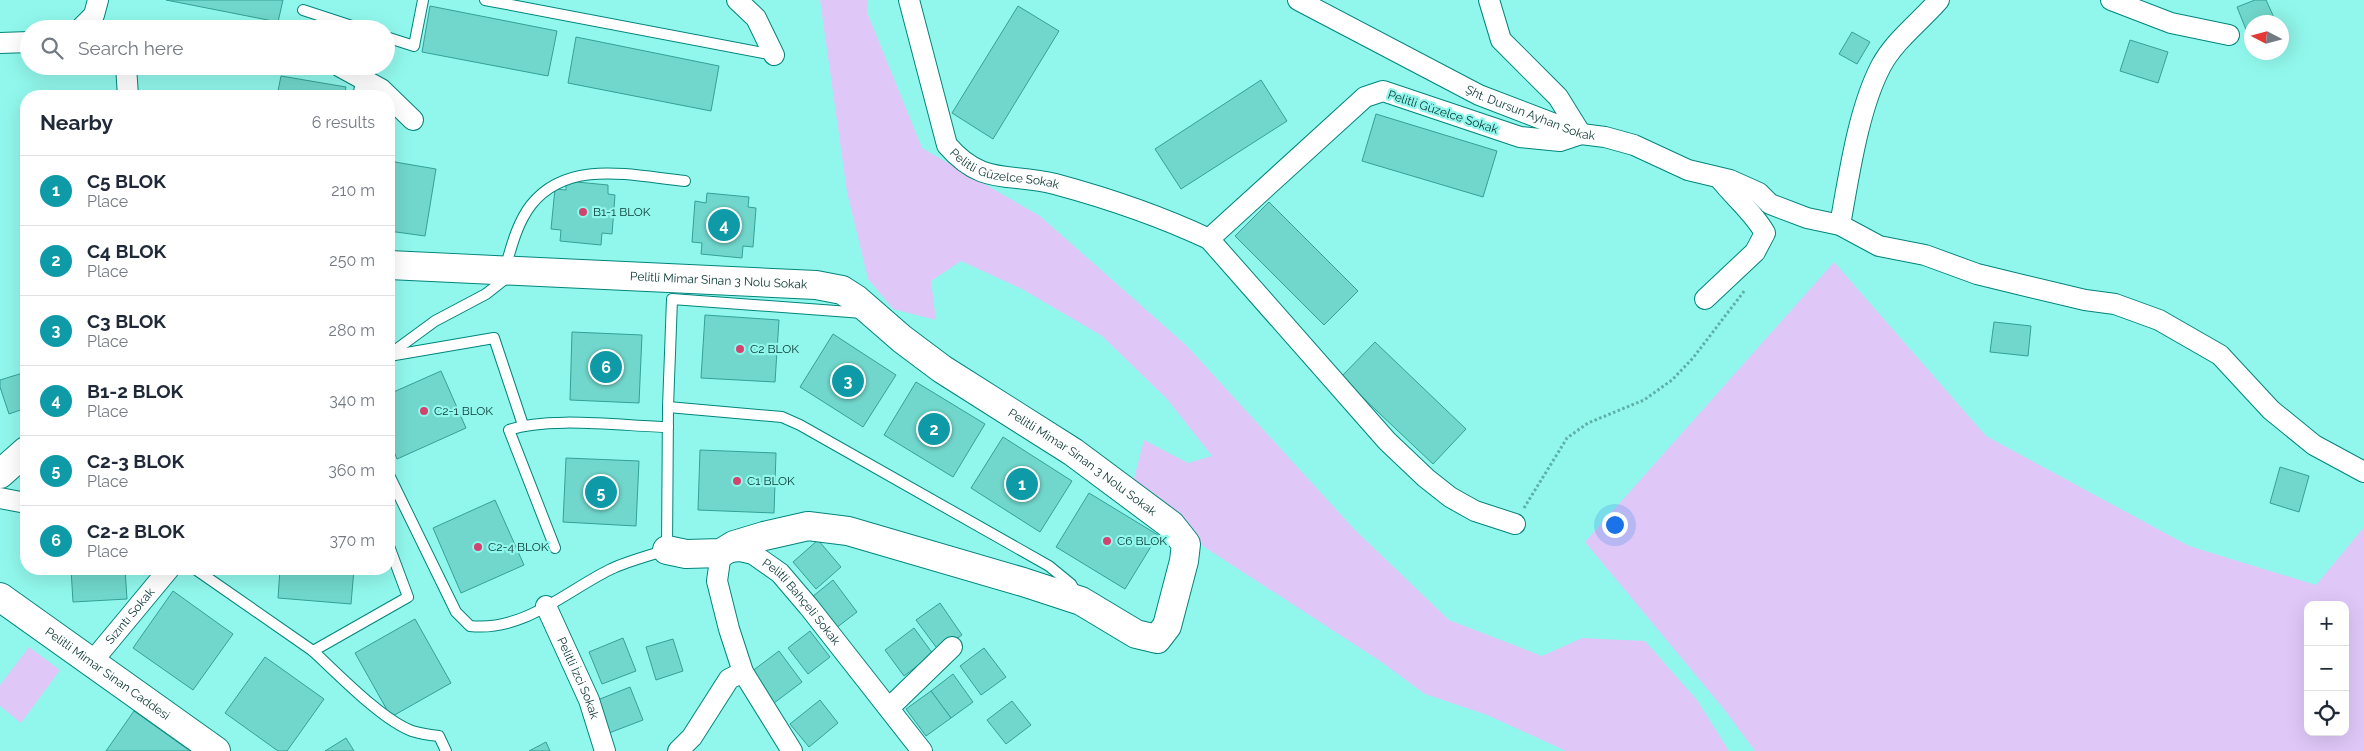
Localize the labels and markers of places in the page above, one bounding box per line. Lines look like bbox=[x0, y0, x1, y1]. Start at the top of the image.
place label: B1-1 BLOK bbox=[593, 205, 651, 219]
marker: B1-1 BLOK bbox=[577, 206, 589, 218]
pin: 4 bbox=[708, 206, 740, 244]
place label: C2 BLOK bbox=[750, 342, 799, 356]
marker: C2 BLOK bbox=[734, 343, 746, 355]
pin: 6 bbox=[590, 348, 622, 386]
pin: 3 bbox=[832, 362, 864, 400]
place label: C2-1 BLOK bbox=[434, 404, 493, 418]
marker: C2-1 BLOK bbox=[418, 405, 430, 417]
pin: 2 bbox=[918, 410, 950, 448]
pin: 1 bbox=[1006, 465, 1038, 503]
pin: 5 bbox=[585, 473, 617, 511]
place label: C1 BLOK bbox=[747, 474, 795, 488]
marker: C1 BLOK bbox=[731, 475, 743, 487]
place label: C6 BLOK bbox=[1117, 534, 1167, 548]
marker: C6 BLOK bbox=[1101, 535, 1113, 547]
place label: C2-4 BLOK bbox=[488, 540, 549, 554]
marker: C2-4 BLOK bbox=[472, 541, 484, 553]

